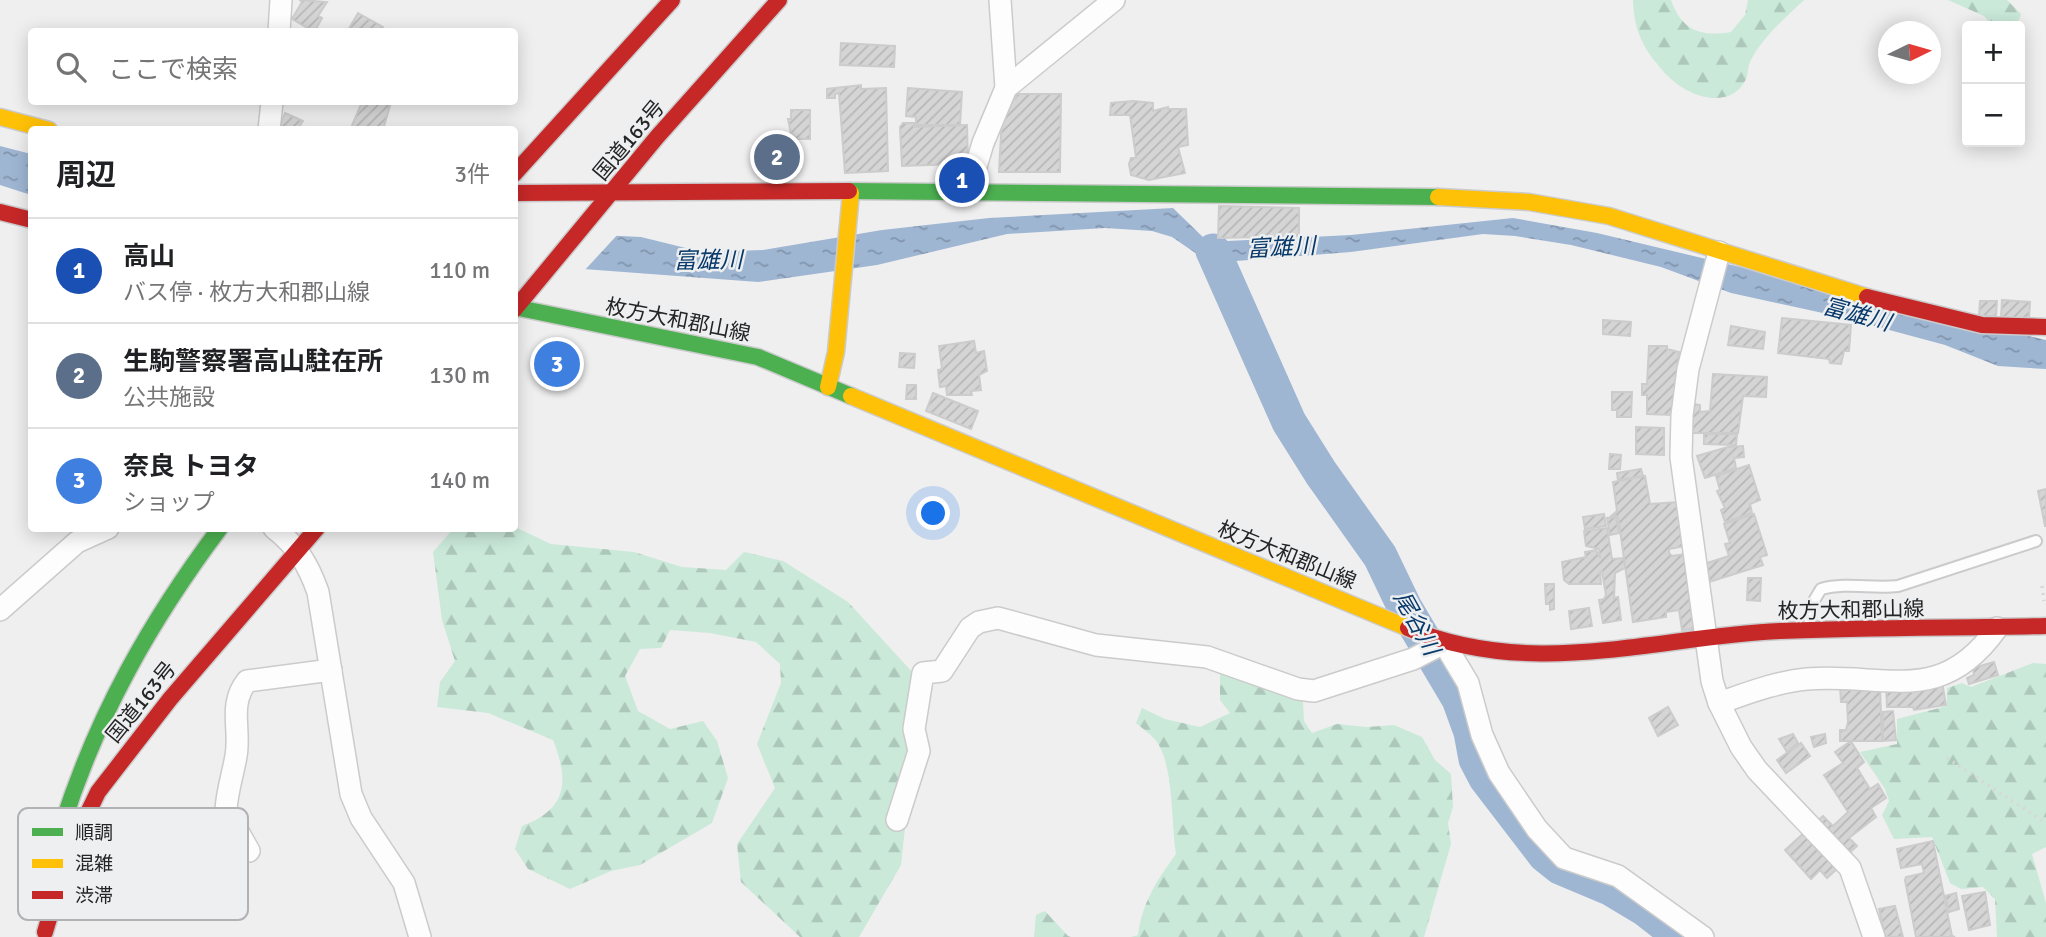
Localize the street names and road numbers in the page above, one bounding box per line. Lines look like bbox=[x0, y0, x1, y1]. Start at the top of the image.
street label: 国道163号 bbox=[588, 94, 670, 186]
street label: 枚方大和郡山線 bbox=[603, 293, 753, 347]
street label: 枚方大和郡山線 bbox=[1214, 515, 1360, 595]
street label: 枚方大和郡山線 bbox=[1777, 596, 1925, 624]
street label: 国道163号 bbox=[100, 656, 182, 748]

